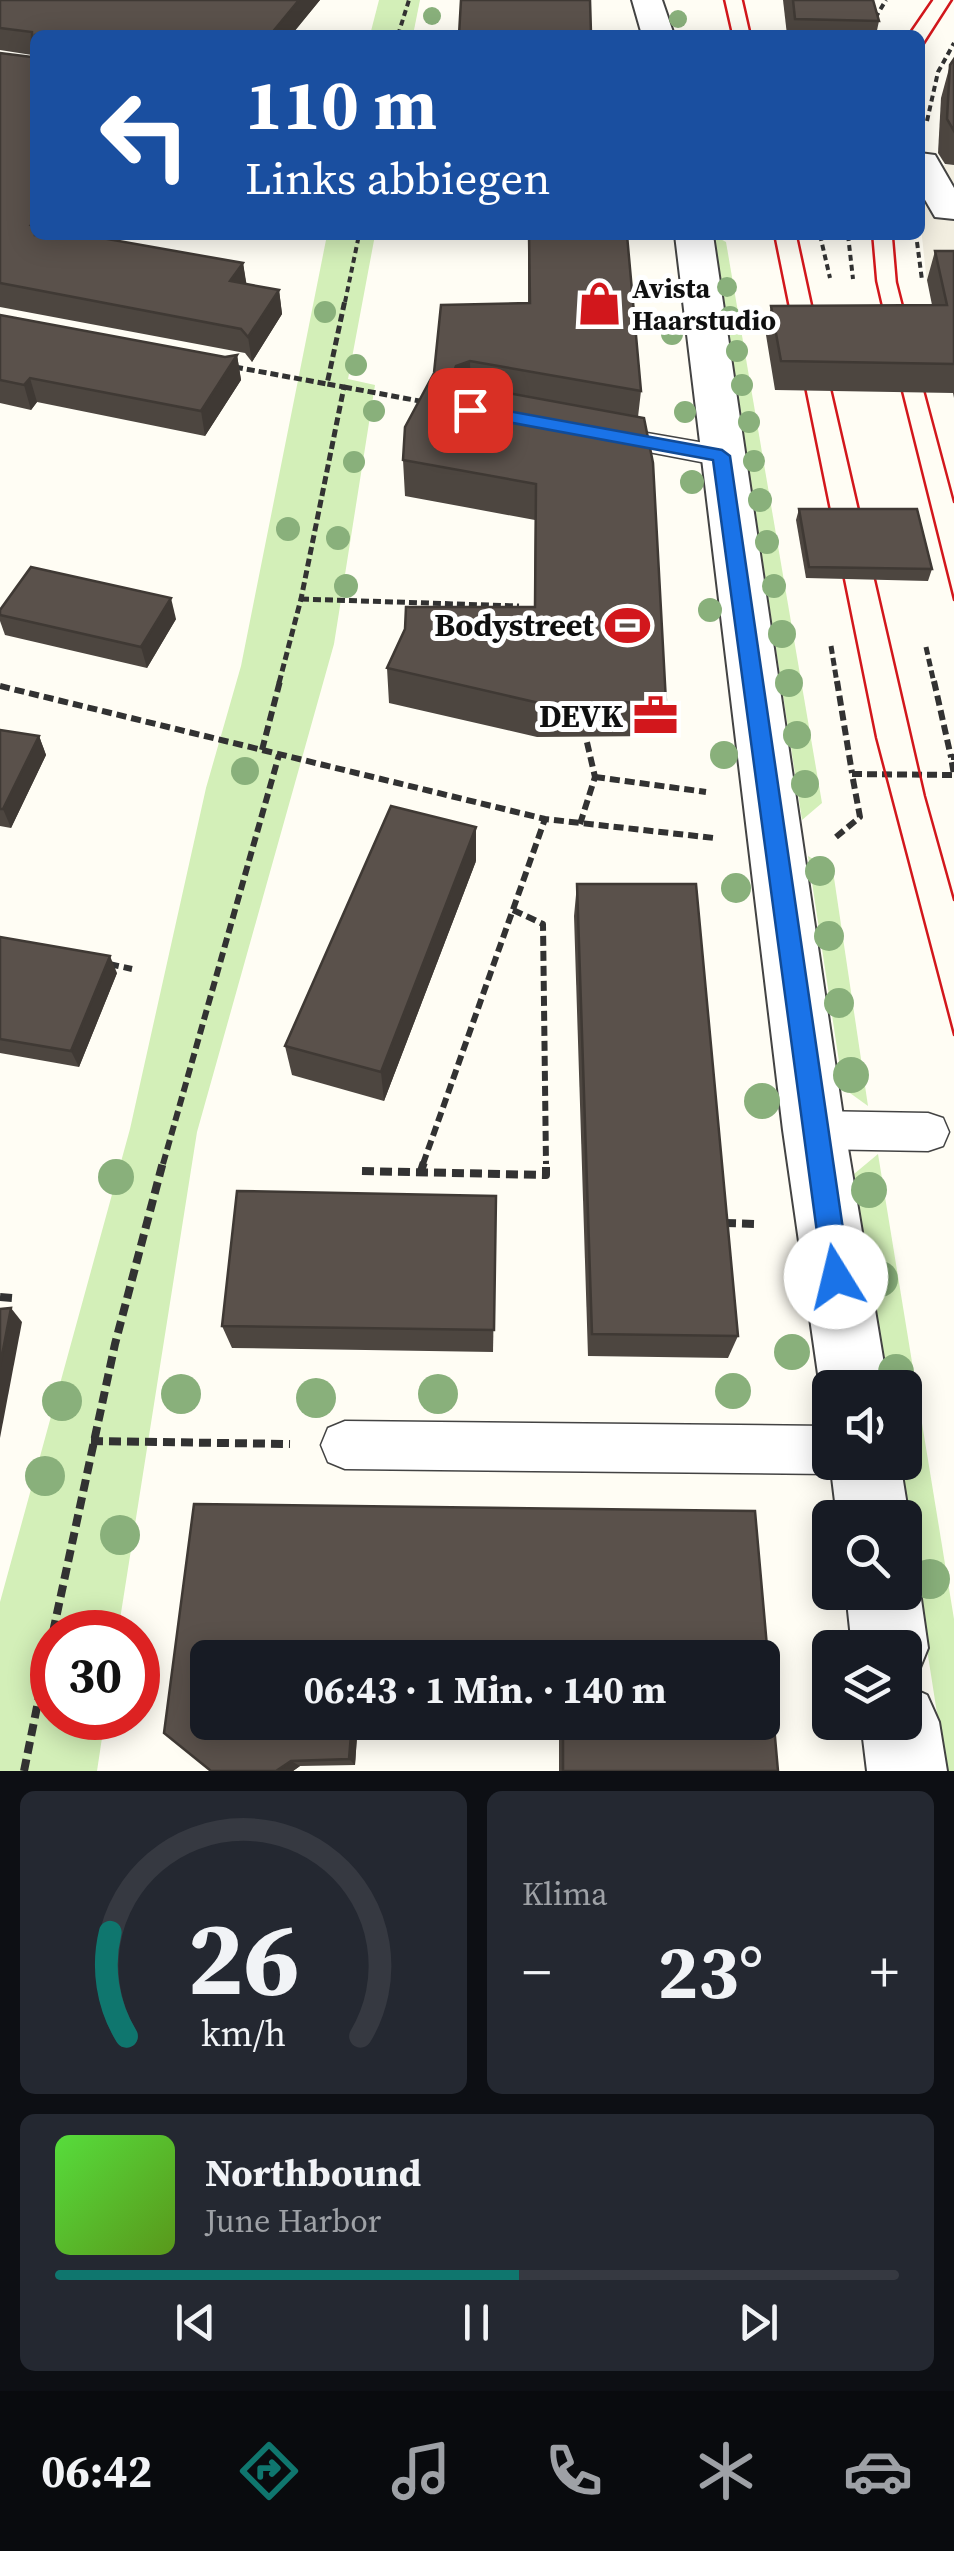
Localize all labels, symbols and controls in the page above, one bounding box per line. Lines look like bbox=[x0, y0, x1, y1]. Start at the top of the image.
text: 110 m bbox=[245, 56, 437, 152]
icon: left bbox=[80, 70, 210, 200]
text: Links abbiegen bbox=[245, 147, 551, 209]
place label: Avista Haarstudio bbox=[632, 269, 776, 339]
shop icon: Avista Haarstudio bbox=[575, 280, 623, 328]
pin bbox=[428, 368, 513, 453]
icon: arrive bbox=[443, 383, 498, 438]
sports icon: Bodystreet bbox=[603, 601, 651, 649]
place label: Bodystreet bbox=[434, 603, 595, 647]
office icon: DEVK bbox=[632, 692, 680, 740]
place label: DEVK bbox=[539, 694, 624, 738]
position arrow bbox=[784, 1225, 888, 1329]
map controls bbox=[812, 1370, 922, 1740]
button: sound bbox=[812, 1370, 922, 1480]
button: search bbox=[812, 1500, 922, 1610]
speed limit sign: 30 bbox=[30, 1610, 160, 1740]
button: layers bbox=[812, 1630, 922, 1740]
text: 06:43 · 1 Min. · 140 m bbox=[303, 1664, 667, 1716]
text: Klima bbox=[522, 1872, 608, 1916]
text: 26 bbox=[187, 1886, 300, 2029]
text: 23° bbox=[658, 1920, 763, 2023]
text: − bbox=[522, 1934, 551, 2009]
text: + bbox=[870, 1934, 899, 2009]
text: km/h bbox=[201, 2009, 286, 2058]
text: Northbound bbox=[205, 2147, 421, 2199]
text: June Harbor bbox=[205, 2199, 381, 2243]
icon: previous bbox=[168, 2295, 223, 2350]
icon: pause bbox=[449, 2295, 504, 2350]
icon: next bbox=[731, 2295, 786, 2350]
icon: directions bbox=[234, 2436, 304, 2506]
icon: music bbox=[386, 2436, 456, 2506]
icon: phone bbox=[539, 2436, 609, 2506]
icon: climate bbox=[691, 2436, 761, 2506]
icon: car bbox=[843, 2436, 913, 2506]
text: 06:42 bbox=[41, 2440, 152, 2502]

